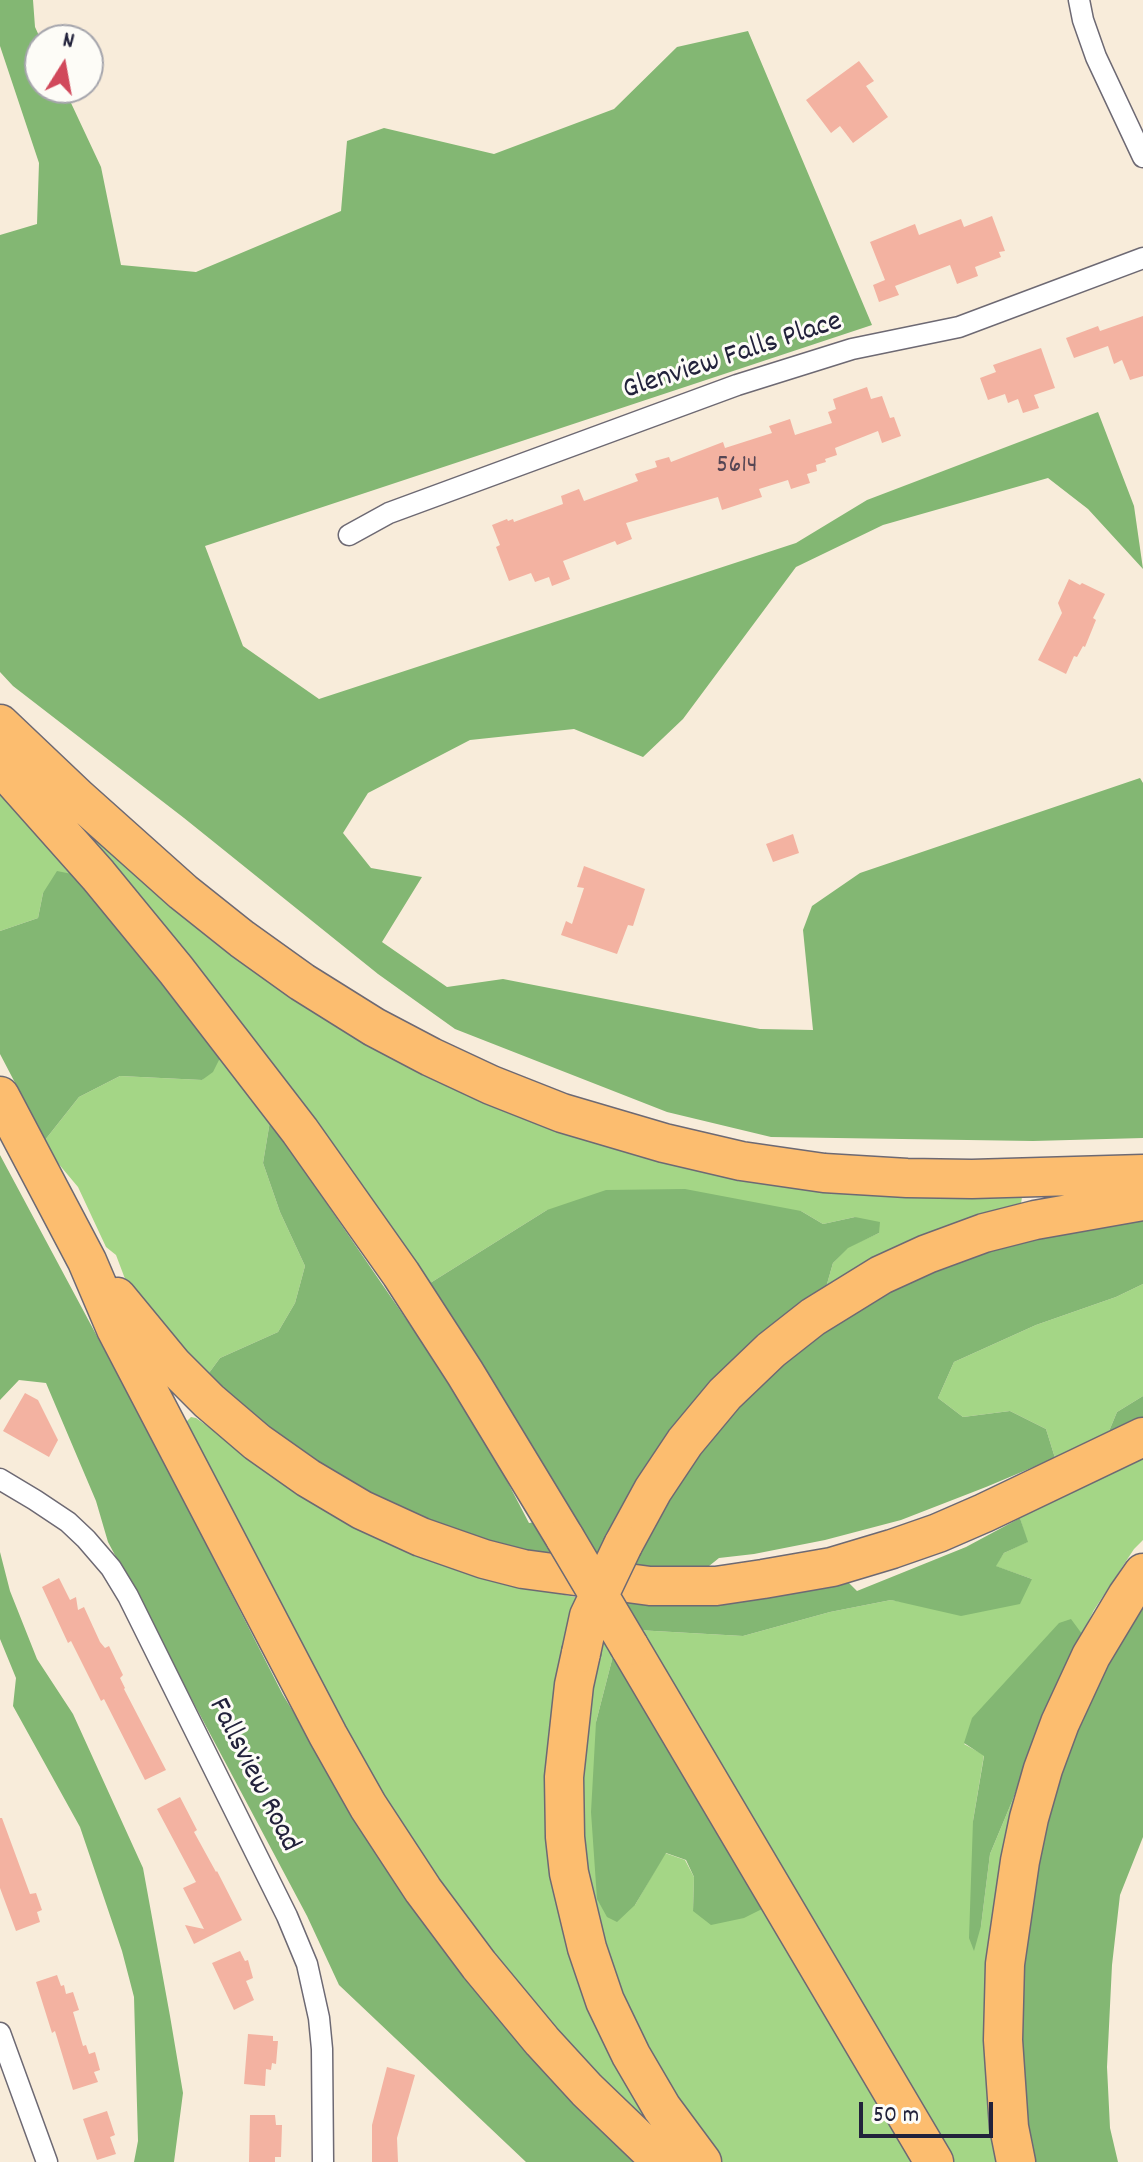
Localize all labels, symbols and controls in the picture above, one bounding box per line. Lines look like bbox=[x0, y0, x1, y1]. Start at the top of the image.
north arrow bbox=[24, 24, 104, 104]
text: N bbox=[60, 26, 77, 58]
street label: Glenview Falls Place bbox=[619, 306, 847, 410]
house number: 5614 bbox=[716, 451, 758, 483]
street label: Fallsview Road bbox=[198, 1693, 306, 1859]
scale bar bbox=[863, 2086, 997, 2136]
text: 50 m bbox=[873, 2099, 919, 2133]

